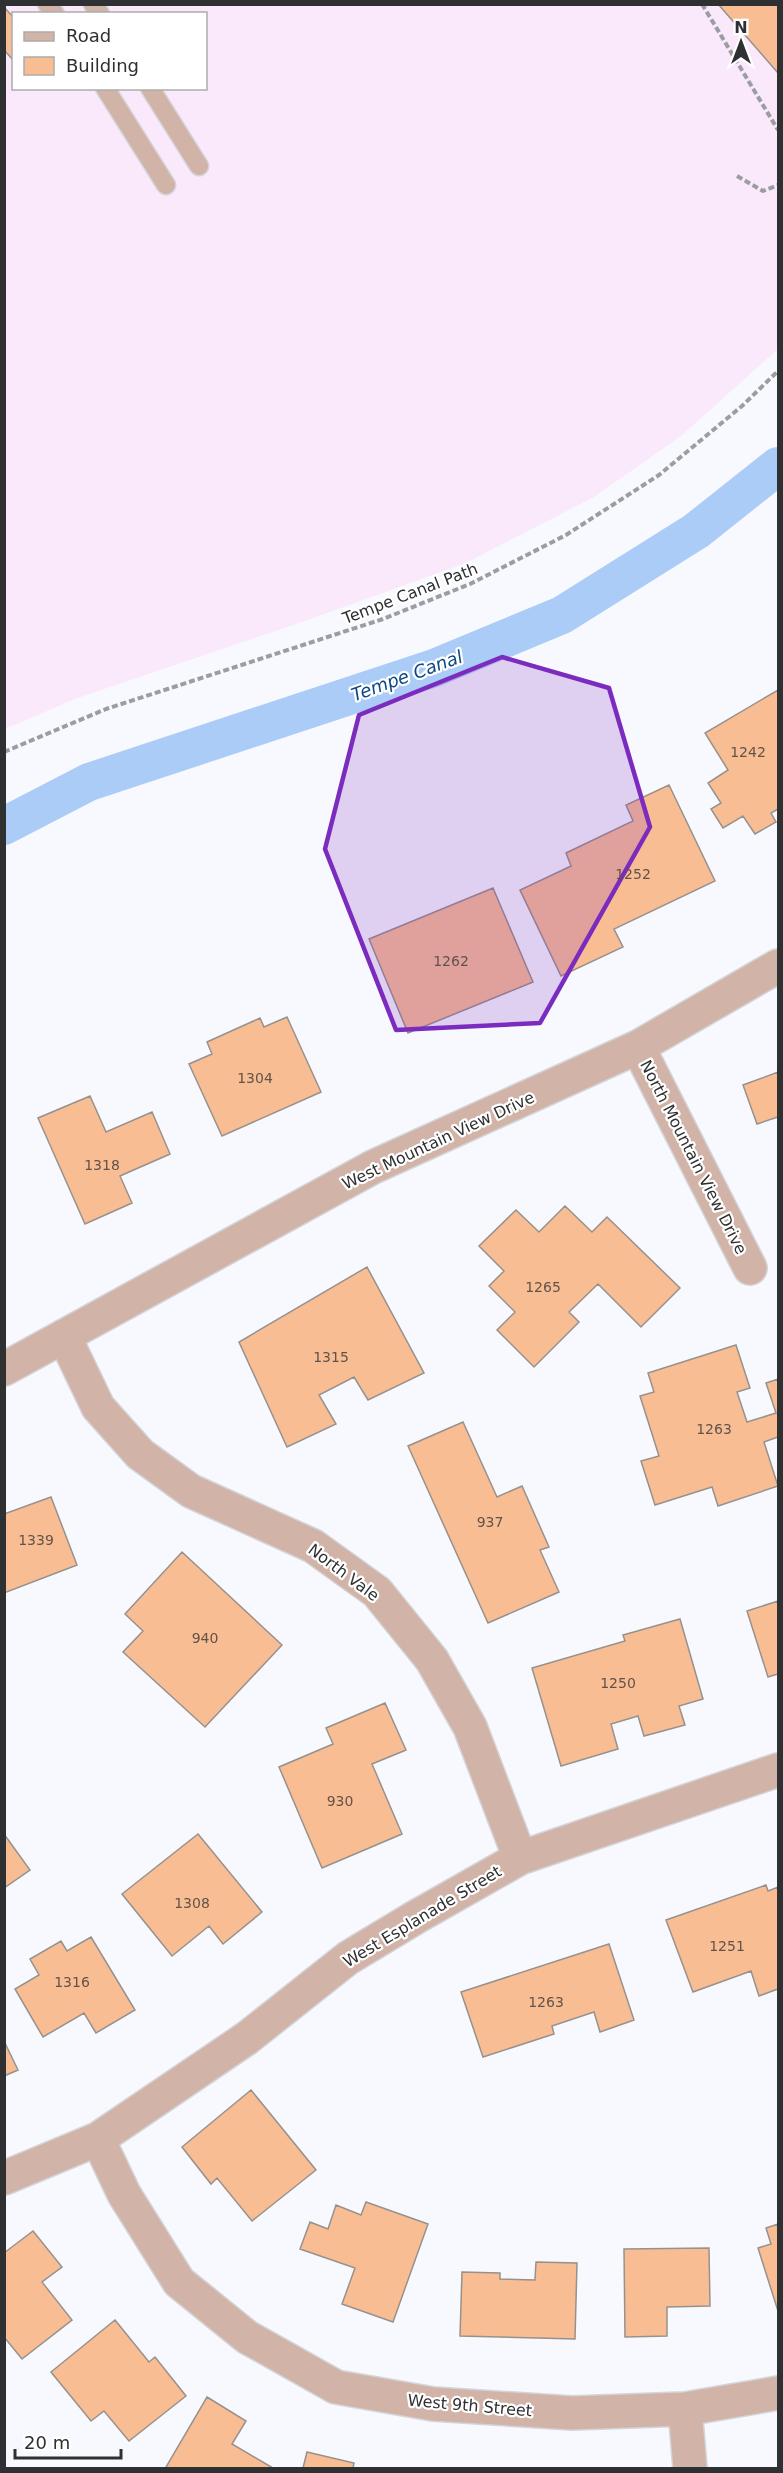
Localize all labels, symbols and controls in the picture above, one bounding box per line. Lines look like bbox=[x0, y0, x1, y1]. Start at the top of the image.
legend bbox=[12, 12, 207, 90]
north arrow bbox=[711, 12, 771, 72]
text: N bbox=[734, 18, 748, 37]
text: Road bbox=[66, 25, 111, 46]
text: Building bbox=[66, 55, 139, 76]
street label: Tempe Canal Path bbox=[339, 559, 480, 628]
water label: Tempe Canal bbox=[348, 646, 465, 705]
house number: 1242 bbox=[730, 744, 766, 760]
house number: 1252 bbox=[615, 866, 651, 882]
house number: 1262 bbox=[433, 953, 469, 969]
street label: North Mountain View Drive bbox=[636, 1057, 751, 1257]
house number: 1304 bbox=[237, 1070, 273, 1086]
street label: West Mountain View Drive bbox=[339, 1088, 537, 1193]
house number: 1318 bbox=[84, 1157, 120, 1173]
house number: 1265 bbox=[525, 1279, 561, 1295]
house number: 1315 bbox=[313, 1349, 349, 1365]
house number: 1263 bbox=[696, 1421, 732, 1437]
house number: 937 bbox=[477, 1514, 503, 1530]
house number: 1339 bbox=[18, 1532, 54, 1548]
street label: North Vale bbox=[305, 1540, 383, 1605]
house number: 940 bbox=[192, 1630, 218, 1646]
house number: 1250 bbox=[600, 1675, 636, 1691]
house number: 930 bbox=[327, 1793, 353, 1809]
street label: West Esplanade Street bbox=[340, 1862, 505, 1971]
house number: 1308 bbox=[174, 1895, 210, 1911]
house number: 1251 bbox=[709, 1938, 745, 1954]
house number: 1316 bbox=[54, 1974, 90, 1990]
house number: 1263 bbox=[528, 1994, 564, 2010]
street label: West 9th Street bbox=[407, 2391, 533, 2420]
scale bar bbox=[15, 2422, 122, 2460]
text: 20 m bbox=[24, 2432, 70, 2453]

